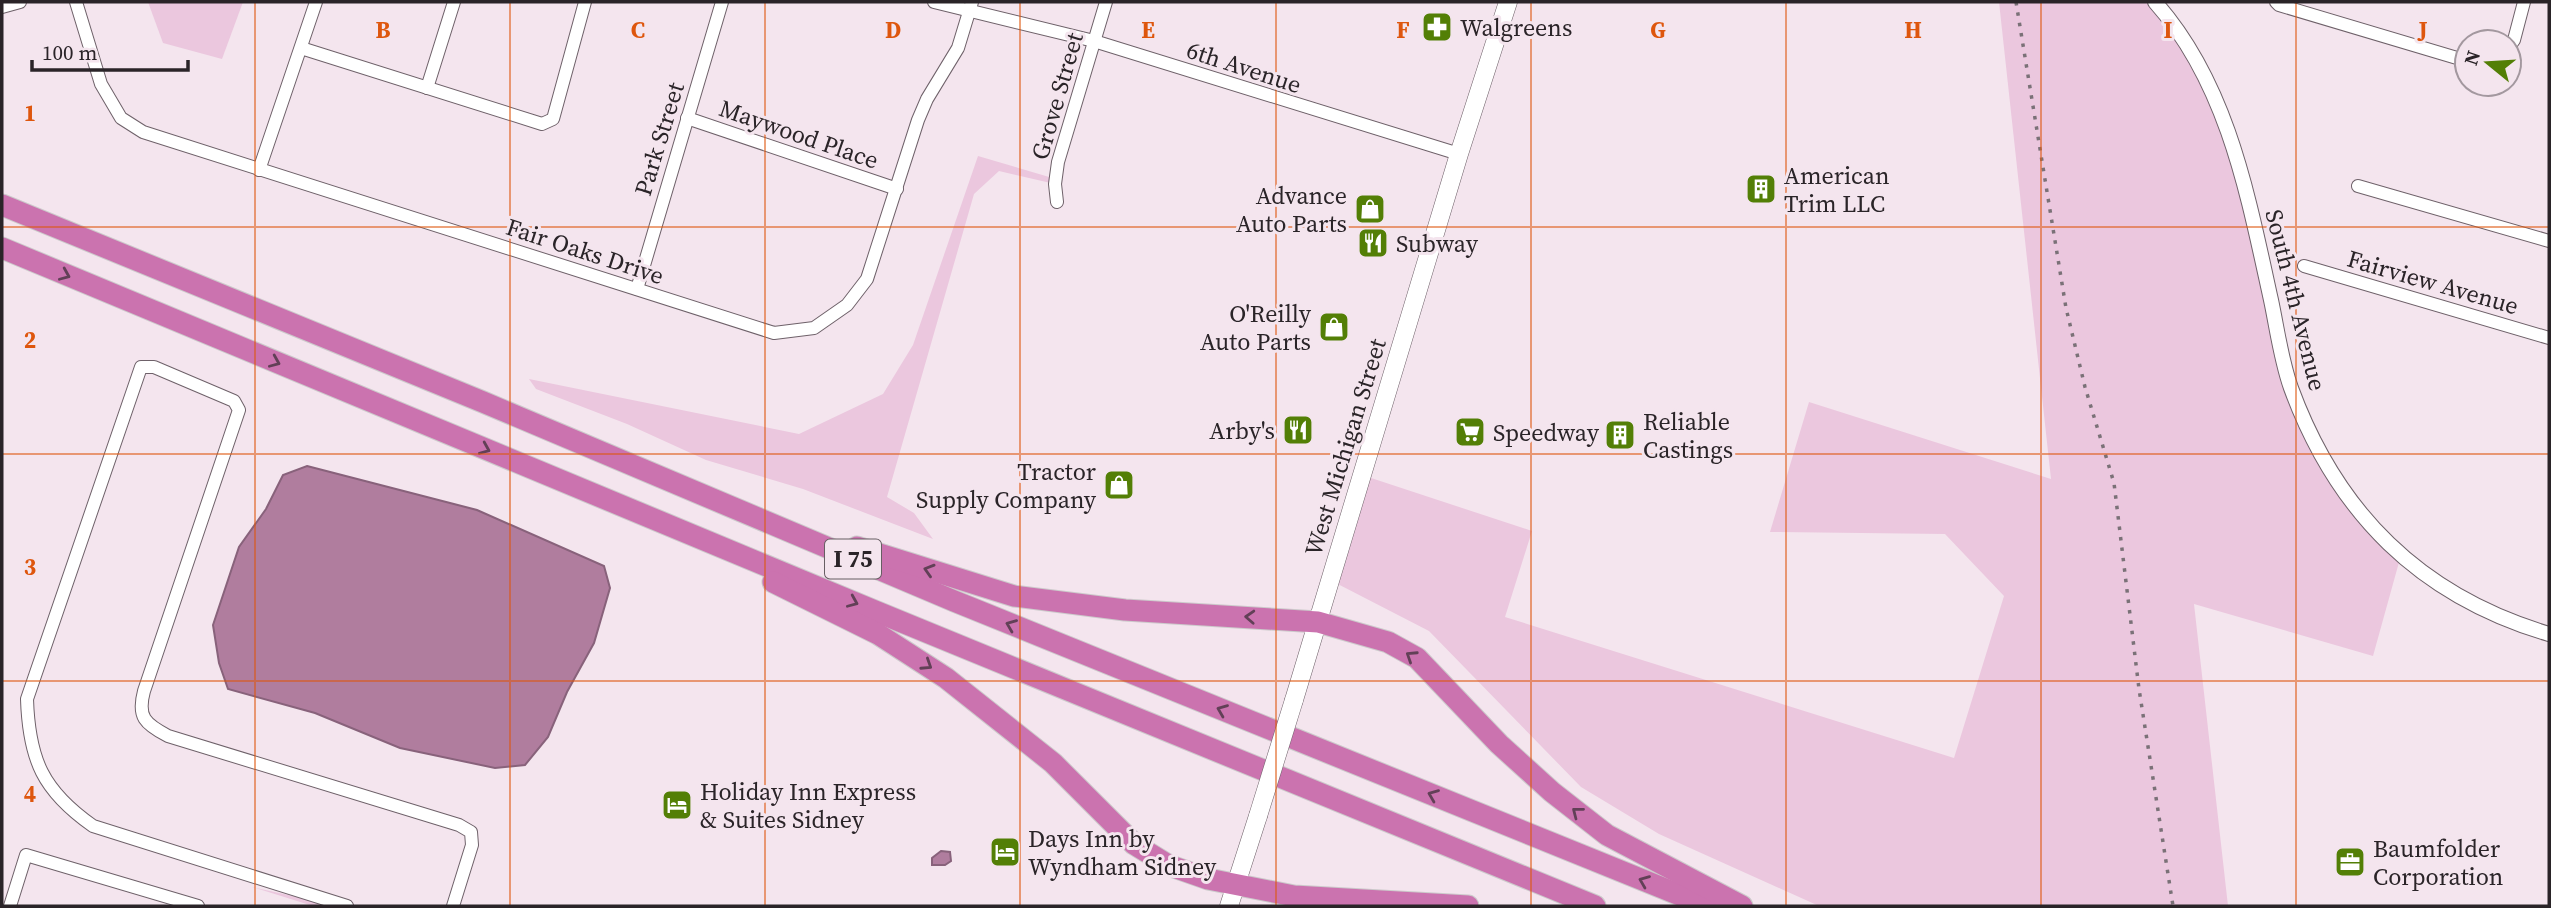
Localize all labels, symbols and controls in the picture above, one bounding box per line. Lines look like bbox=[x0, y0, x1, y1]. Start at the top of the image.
pharmacy icon: Walgreens bbox=[1420, 10, 1454, 44]
place label: Walgreens bbox=[1460, 11, 1572, 44]
text: B bbox=[376, 14, 391, 46]
text: C bbox=[631, 14, 645, 46]
text: D bbox=[885, 14, 901, 46]
text: E bbox=[1141, 14, 1155, 46]
text: F bbox=[1396, 14, 1410, 46]
text: G bbox=[1650, 14, 1666, 46]
text: H bbox=[1904, 14, 1922, 46]
text: I bbox=[2164, 14, 2173, 46]
text: J bbox=[2416, 14, 2428, 46]
scale bar bbox=[32, 28, 187, 72]
street label: Grove Street bbox=[1023, 28, 1091, 163]
north arrow bbox=[2453, 28, 2523, 98]
street label: 6th Avenue bbox=[1182, 33, 1306, 101]
text: 100 m bbox=[42, 38, 97, 67]
text: N bbox=[2457, 47, 2486, 68]
street label: Park Street bbox=[626, 78, 692, 200]
street label: Maywood Place bbox=[715, 91, 883, 177]
text: 1 bbox=[24, 97, 36, 129]
place label: American Trim LLC bbox=[1784, 159, 1889, 220]
building icon: American Trim LLC bbox=[1744, 172, 1778, 206]
place label: Advance Auto Parts bbox=[1236, 179, 1347, 240]
shop icon: Advance Auto Parts bbox=[1353, 192, 1387, 226]
street label: South 4th Avenue bbox=[2258, 206, 2334, 394]
street label: Fair Oaks Drive bbox=[502, 210, 668, 292]
restaurant icon: Subway bbox=[1356, 226, 1390, 260]
place label: Subway bbox=[1396, 227, 1479, 260]
street label: Fairview Avenue bbox=[2344, 242, 2522, 322]
one-way arrow bbox=[58, 266, 70, 280]
place label: O'Reilly Auto Parts bbox=[1200, 297, 1312, 358]
shop icon: O'Reilly Auto Parts bbox=[1317, 310, 1351, 344]
text: 2 bbox=[24, 324, 36, 356]
street label: West Michigan Street bbox=[1296, 334, 1394, 560]
one-way arrow bbox=[268, 354, 280, 368]
place label: Reliable Castings bbox=[1643, 405, 1733, 466]
restaurant icon: Arby's bbox=[1281, 413, 1315, 447]
place label: Arby's bbox=[1209, 414, 1275, 447]
supermarket icon: Speedway bbox=[1453, 415, 1487, 449]
place label: Speedway bbox=[1493, 416, 1600, 449]
building icon: Reliable Castings bbox=[1603, 418, 1637, 452]
one-way arrow bbox=[478, 441, 490, 455]
place label: Tractor Supply Company bbox=[916, 455, 1097, 516]
shop icon: Tractor Supply Company bbox=[1102, 468, 1136, 502]
road number: I 75 bbox=[825, 540, 881, 579]
text: 3 bbox=[24, 551, 36, 583]
one-way arrow bbox=[924, 564, 936, 579]
one-way arrow bbox=[847, 594, 859, 608]
one-way arrow bbox=[1244, 610, 1255, 625]
one-way arrow bbox=[1006, 619, 1018, 633]
one-way arrow bbox=[1406, 652, 1419, 665]
one-way arrow bbox=[919, 657, 932, 670]
one-way arrow bbox=[1216, 704, 1229, 718]
place label: Holiday Inn Express & Suites Sidney bbox=[700, 775, 916, 836]
text: 4 bbox=[24, 778, 36, 810]
hotel icon: Holiday Inn Express & Suites Sidney bbox=[660, 788, 694, 822]
one-way arrow bbox=[1427, 790, 1439, 804]
one-way arrow bbox=[1572, 807, 1584, 820]
place label: Days Inn by Wyndham Sidney bbox=[1028, 822, 1217, 883]
place label: Baumfolder Corporation bbox=[2373, 832, 2503, 893]
hotel icon: Days Inn by Wyndham Sidney bbox=[988, 835, 1022, 869]
office icon: Baumfolder Corporation bbox=[2333, 845, 2367, 879]
one-way arrow bbox=[1638, 875, 1650, 889]

